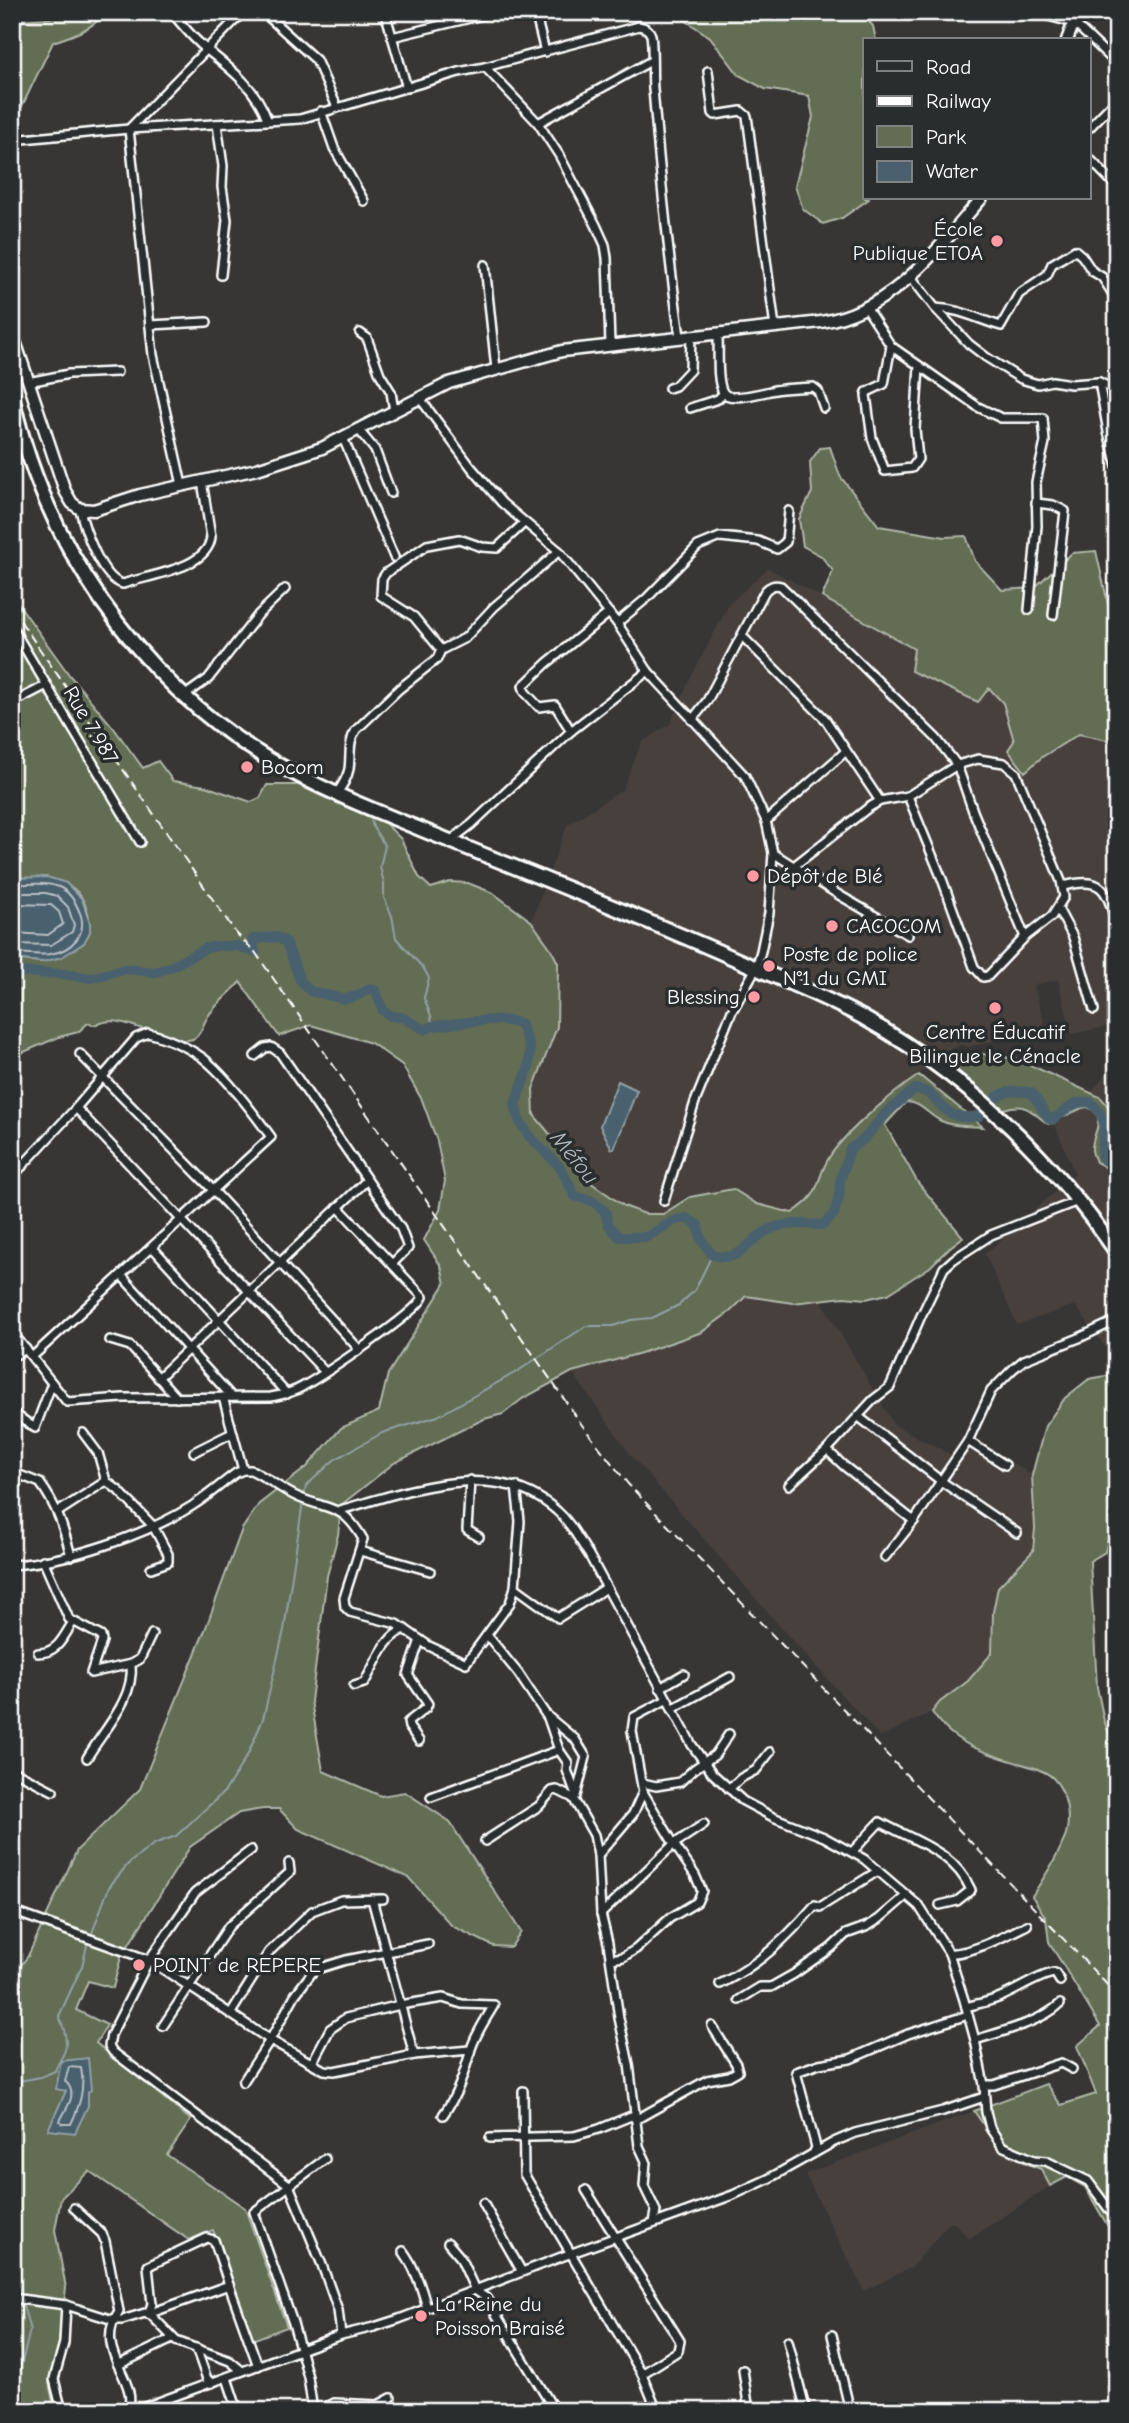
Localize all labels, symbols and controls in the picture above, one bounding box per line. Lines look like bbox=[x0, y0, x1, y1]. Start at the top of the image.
legend bbox=[863, 38, 1090, 200]
text: Road bbox=[926, 55, 971, 79]
text: Railway bbox=[926, 89, 991, 113]
text: Park bbox=[926, 125, 966, 149]
text: Water bbox=[926, 159, 979, 183]
place label: École Publique ETOA bbox=[853, 217, 983, 265]
marker: École Publique ETOA bbox=[989, 233, 1005, 249]
street label: Rue 7.987 bbox=[59, 682, 123, 768]
place label: Bocom bbox=[261, 755, 324, 779]
marker: Bocom bbox=[239, 759, 255, 775]
place label: Dépôt de Blé bbox=[767, 864, 883, 888]
marker: Dépôt de Blé bbox=[745, 868, 761, 884]
place label: CACOCOM bbox=[846, 914, 941, 938]
marker: CACOCOM bbox=[824, 918, 840, 934]
place label: Poste de police N°1 du GMI bbox=[783, 942, 917, 990]
marker: Poste de police N°1 du GMI bbox=[761, 958, 777, 974]
place label: Blessing bbox=[667, 985, 740, 1009]
marker: Blessing bbox=[746, 989, 762, 1005]
marker: Centre Éducatif Bilingue le Cénacle bbox=[987, 1000, 1003, 1016]
place label: Centre Éducatif Bilingue le Cénacle bbox=[909, 1020, 1081, 1068]
water label: Méfou bbox=[544, 1124, 604, 1190]
place label: POINT de REPERE bbox=[153, 1953, 321, 1977]
marker: POINT de REPERE bbox=[131, 1957, 147, 1973]
place label: La Reine du Poisson Braisé bbox=[435, 2292, 565, 2340]
marker: La Reine du Poisson Braisé bbox=[413, 2308, 429, 2324]

